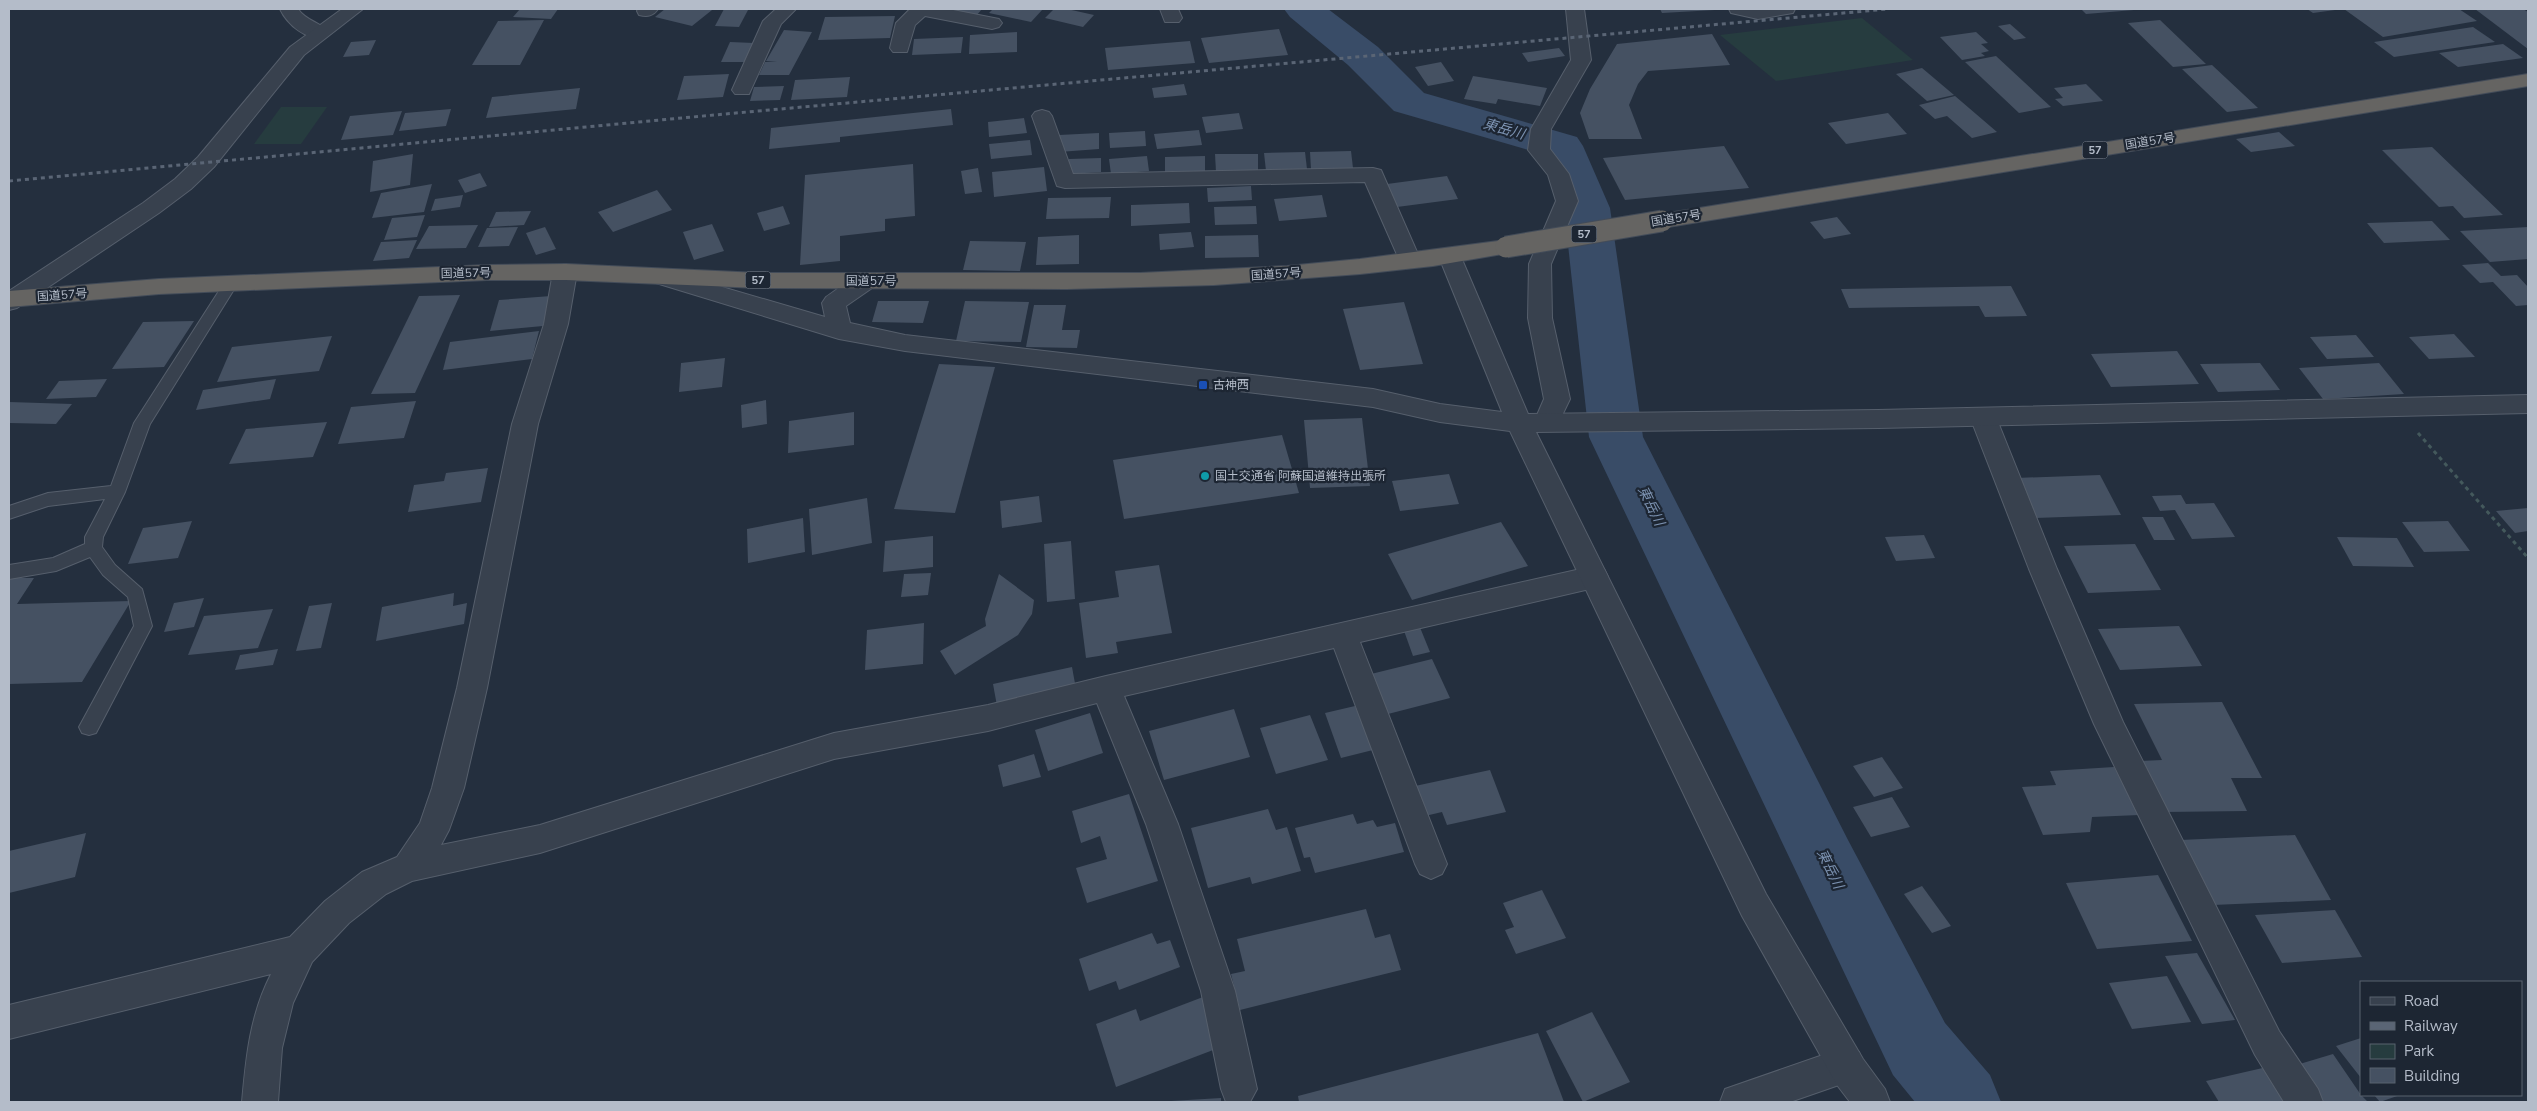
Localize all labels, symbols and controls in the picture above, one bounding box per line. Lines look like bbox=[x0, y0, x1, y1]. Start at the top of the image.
water label: 東岳川 bbox=[1481, 114, 1529, 144]
street label: 国道57号 bbox=[2124, 129, 2176, 153]
road number: 57 bbox=[2082, 142, 2108, 158]
street label: 国道57号 bbox=[1650, 206, 1702, 230]
road number: 57 bbox=[1572, 225, 1596, 242]
street label: 国道57号 bbox=[1250, 264, 1302, 284]
street label: 国道57号 bbox=[441, 265, 491, 281]
road number: 57 bbox=[746, 272, 770, 288]
street label: 国道57号 bbox=[846, 273, 896, 289]
street label: 国道57号 bbox=[36, 285, 88, 305]
place label: 古神西 bbox=[1213, 377, 1249, 393]
marker: 古神西 bbox=[1197, 379, 1209, 391]
place label: 国土交通省 阿蘇国道維持出張所 bbox=[1215, 468, 1386, 484]
marker: 国土交通省 阿蘇国道維持出張所 bbox=[1199, 470, 1211, 482]
water label: 東岳川 bbox=[1633, 483, 1670, 531]
water label: 東岳川 bbox=[1812, 846, 1849, 894]
legend bbox=[2360, 981, 2522, 1096]
text: Road bbox=[2404, 991, 2439, 1011]
text: Railway bbox=[2404, 1016, 2458, 1036]
text: Park bbox=[2404, 1041, 2434, 1061]
text: Building bbox=[2404, 1066, 2460, 1086]

